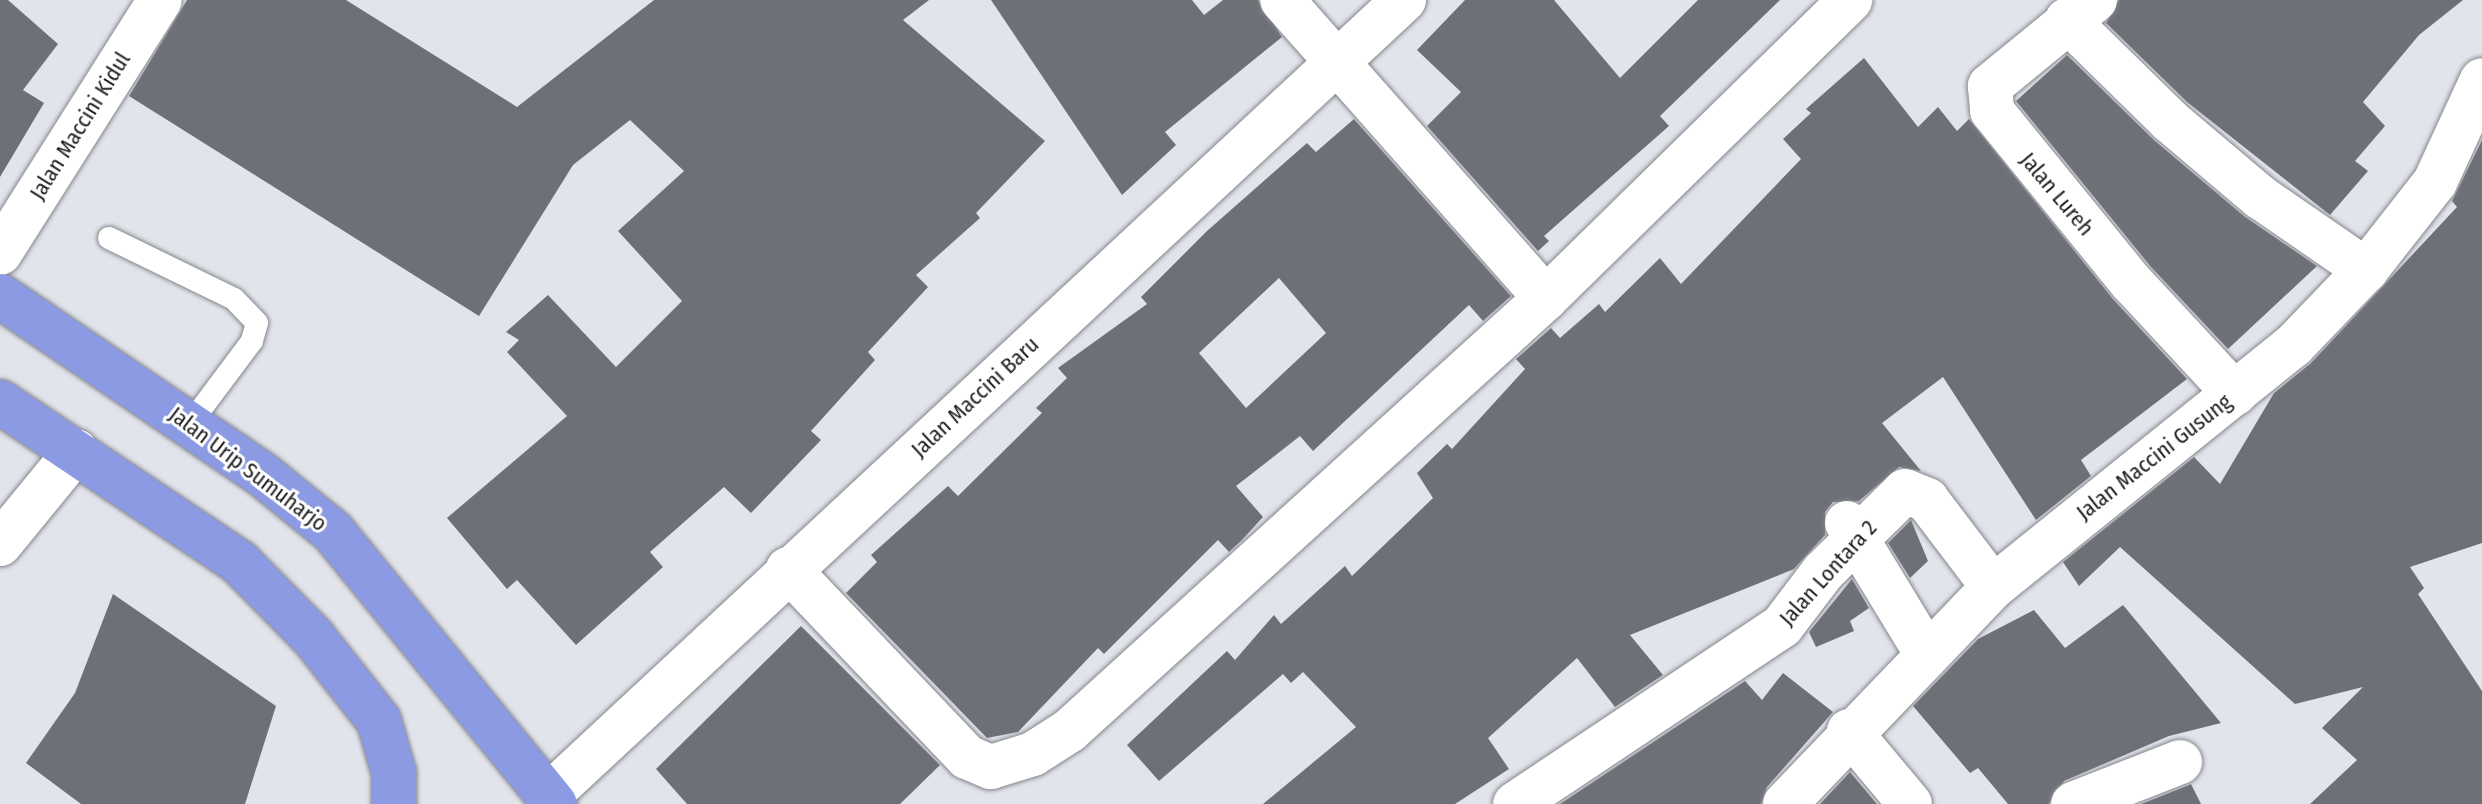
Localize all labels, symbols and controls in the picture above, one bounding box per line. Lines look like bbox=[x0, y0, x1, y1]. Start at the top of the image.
street label: Jalan Maccini Kidul bbox=[24, 47, 136, 205]
street label: Jalan Lureh bbox=[2015, 147, 2099, 241]
street label: Jalan Maccini Baru bbox=[906, 331, 1044, 463]
street label: Jalan Maccini Gusung bbox=[2071, 388, 2237, 526]
street label: Jalan Urip Sumuharjo bbox=[164, 401, 332, 537]
street label: Jalan Lontara 2 bbox=[1774, 515, 1882, 631]

